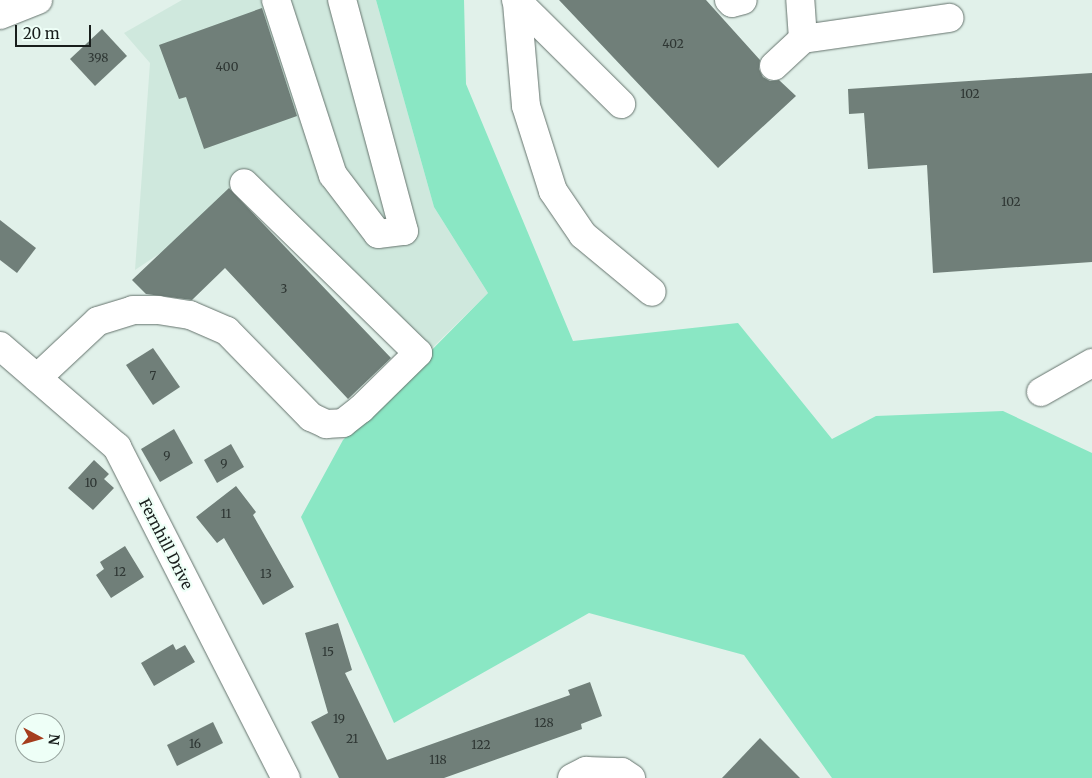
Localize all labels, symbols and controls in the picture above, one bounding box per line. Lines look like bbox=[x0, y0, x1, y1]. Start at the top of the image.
scale bar bbox=[18, 15, 94, 47]
text: 20 m bbox=[23, 24, 60, 43]
house number: 402 bbox=[662, 37, 684, 51]
house number: 398 bbox=[88, 51, 108, 65]
house number: 400 bbox=[216, 60, 238, 74]
house number: 102 bbox=[960, 87, 980, 101]
house number: 102 bbox=[1001, 195, 1021, 209]
house number: 3 bbox=[281, 282, 287, 296]
house number: 7 bbox=[150, 369, 156, 383]
house number: 9 bbox=[163, 449, 171, 463]
house number: 9 bbox=[220, 457, 228, 471]
house number: 10 bbox=[85, 476, 97, 490]
street label: Fernhill Drive bbox=[135, 496, 197, 592]
house number: 11 bbox=[221, 507, 231, 521]
house number: 12 bbox=[114, 565, 126, 579]
house number: 13 bbox=[260, 567, 272, 581]
house number: 15 bbox=[322, 645, 334, 659]
house number: 19 bbox=[333, 712, 345, 726]
north arrow bbox=[15, 713, 65, 763]
house number: 128 bbox=[534, 716, 554, 730]
house number: 21 bbox=[346, 732, 358, 746]
text: N bbox=[44, 733, 63, 746]
house number: 16 bbox=[189, 737, 201, 751]
house number: 122 bbox=[471, 738, 491, 752]
house number: 118 bbox=[429, 753, 447, 767]

